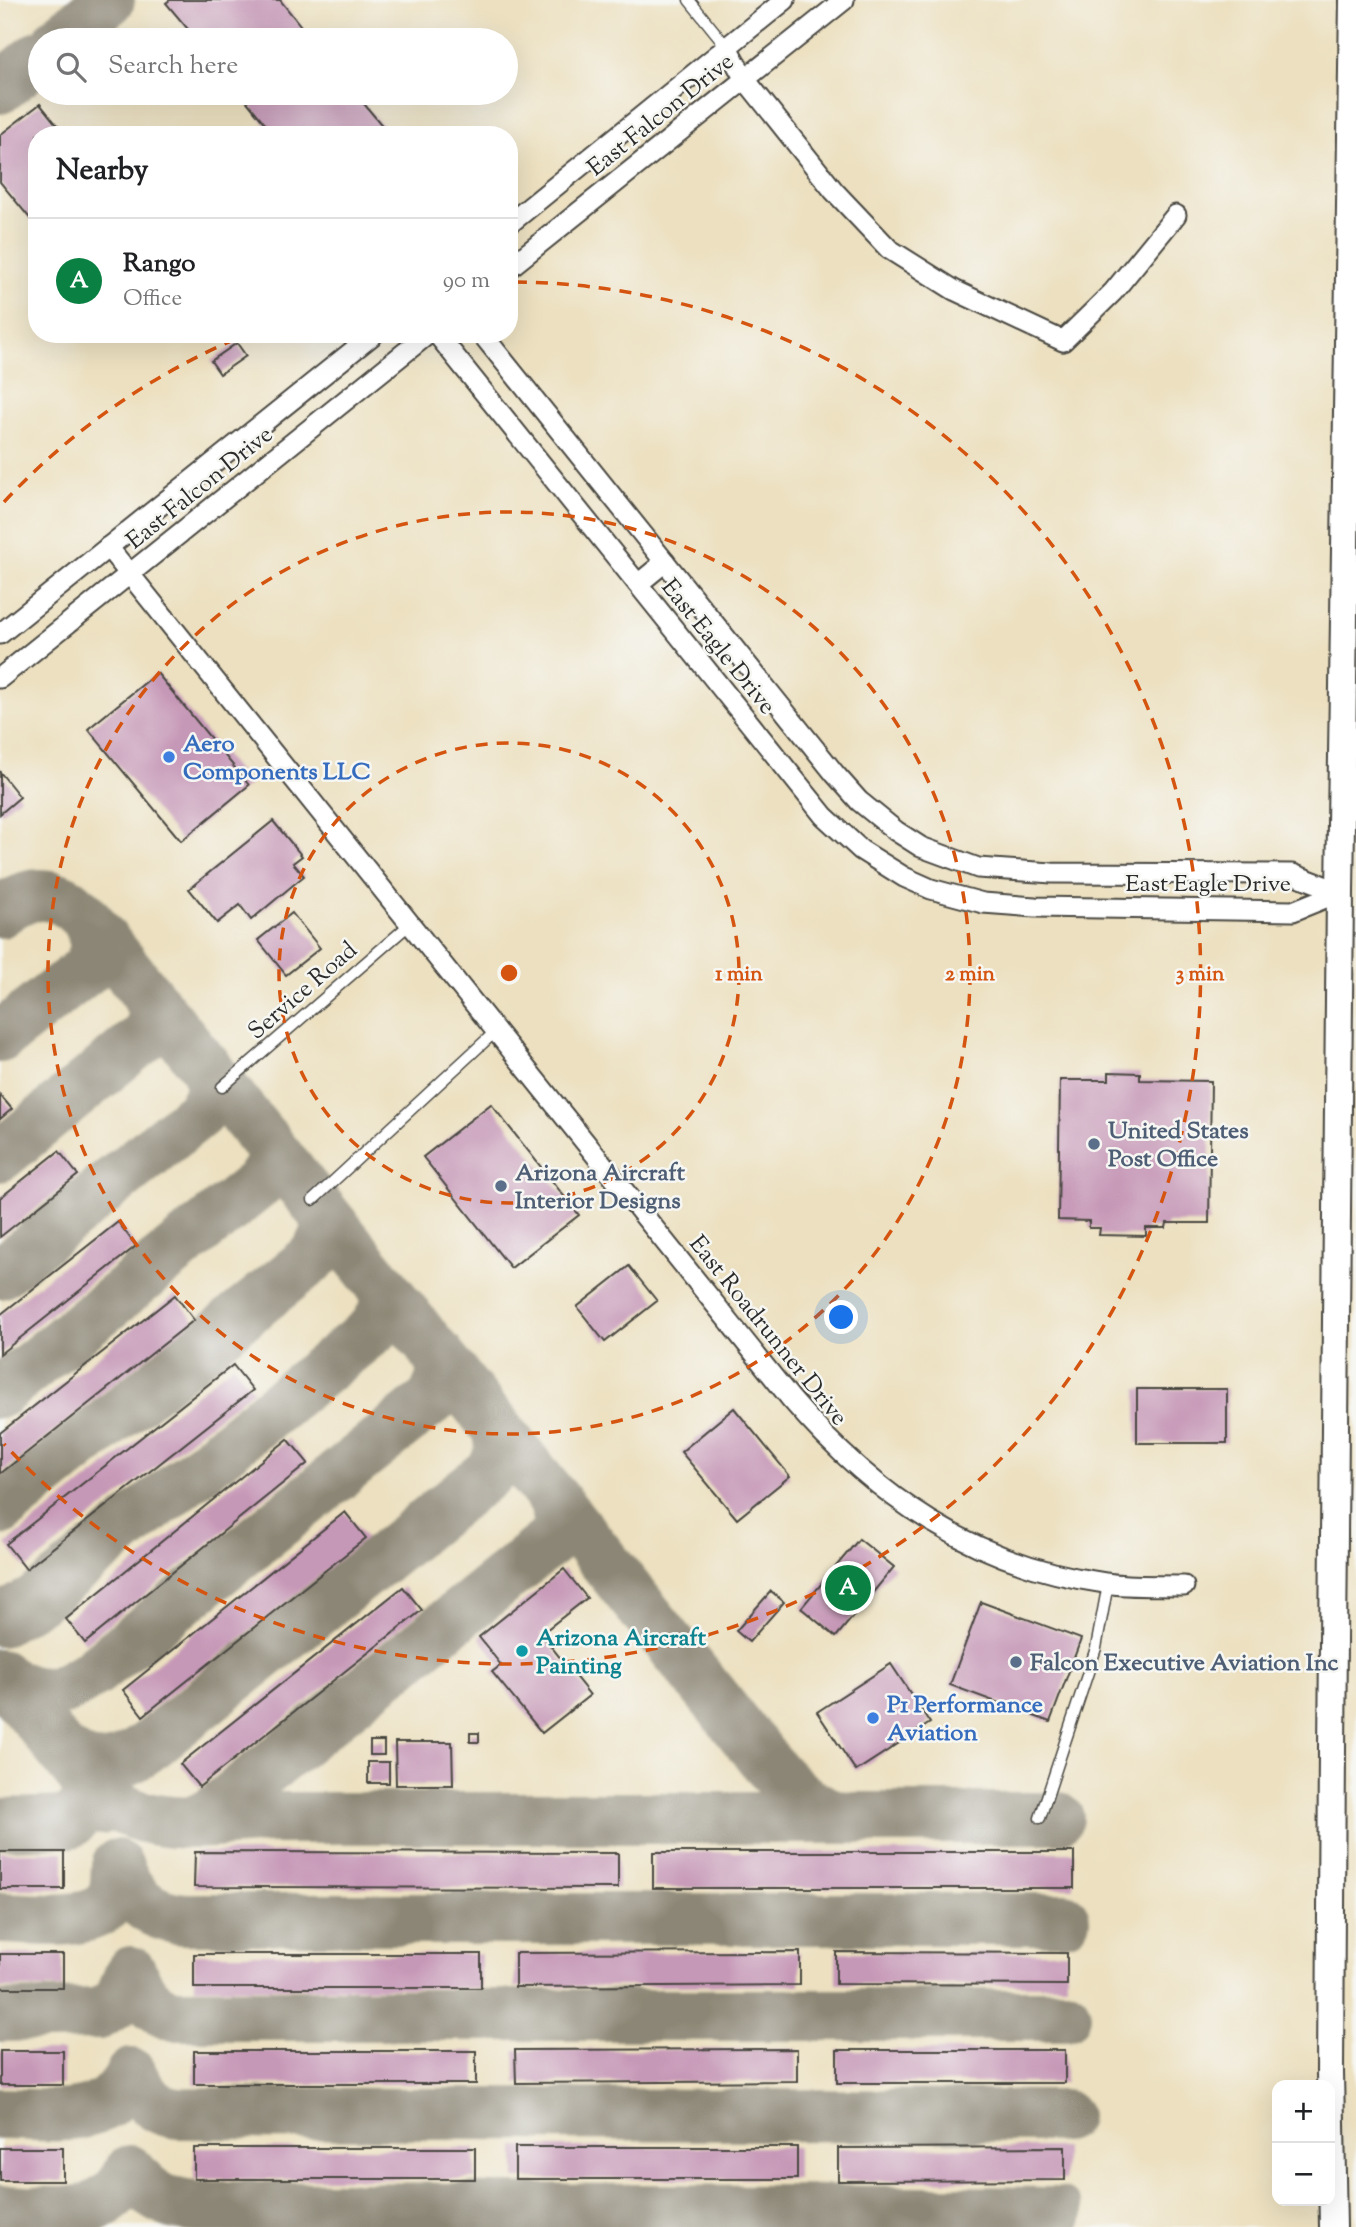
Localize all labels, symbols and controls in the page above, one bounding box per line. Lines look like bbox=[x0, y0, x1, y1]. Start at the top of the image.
search box bbox=[28, 28, 518, 105]
street label: East Falcon Drive bbox=[581, 46, 742, 185]
icon: search bbox=[52, 48, 90, 86]
text: Search here bbox=[108, 48, 238, 85]
text: Nearby bbox=[56, 150, 148, 193]
text: Rango bbox=[123, 246, 196, 283]
text: A bbox=[70, 265, 88, 298]
text: 90 m bbox=[443, 265, 490, 298]
text: Office bbox=[123, 283, 182, 316]
street label: East Falcon Drive bbox=[120, 419, 281, 558]
street label: East Eagle Drive bbox=[652, 572, 783, 722]
place label: Aero Components LLC bbox=[183, 728, 371, 790]
marker: Aero Components LLC bbox=[161, 749, 177, 765]
street label: East Eagle Drive bbox=[1125, 868, 1291, 902]
street label: Service Road bbox=[241, 934, 366, 1049]
text: 1 min bbox=[715, 960, 763, 990]
text: 2 min bbox=[945, 960, 996, 990]
text: 3 min bbox=[1176, 960, 1225, 990]
centre of rings bbox=[497, 961, 521, 985]
place label: United States Post Office bbox=[1108, 1115, 1249, 1177]
marker: United States Post Office bbox=[1086, 1136, 1102, 1152]
place label: Arizona Aircraft Interior Designs bbox=[515, 1157, 686, 1219]
marker: Arizona Aircraft Interior Designs bbox=[493, 1178, 509, 1194]
street label: East Roadrunner Drive bbox=[680, 1229, 855, 1434]
your location bbox=[824, 1300, 858, 1334]
pin: A bbox=[825, 1562, 871, 1614]
place label: Arizona Aircraft Painting bbox=[536, 1622, 707, 1684]
marker: Arizona Aircraft Painting bbox=[514, 1643, 530, 1659]
place label: Falcon Executive Aviation Inc bbox=[1030, 1647, 1339, 1681]
marker: Falcon Executive Aviation Inc bbox=[1008, 1654, 1024, 1670]
place label: P1 Performance Aviation bbox=[887, 1689, 1043, 1751]
marker: P1 Performance Aviation bbox=[865, 1710, 881, 1726]
map controls bbox=[1272, 2080, 1335, 2206]
button: + bbox=[1272, 2080, 1335, 2143]
button: − bbox=[1272, 2143, 1335, 2206]

